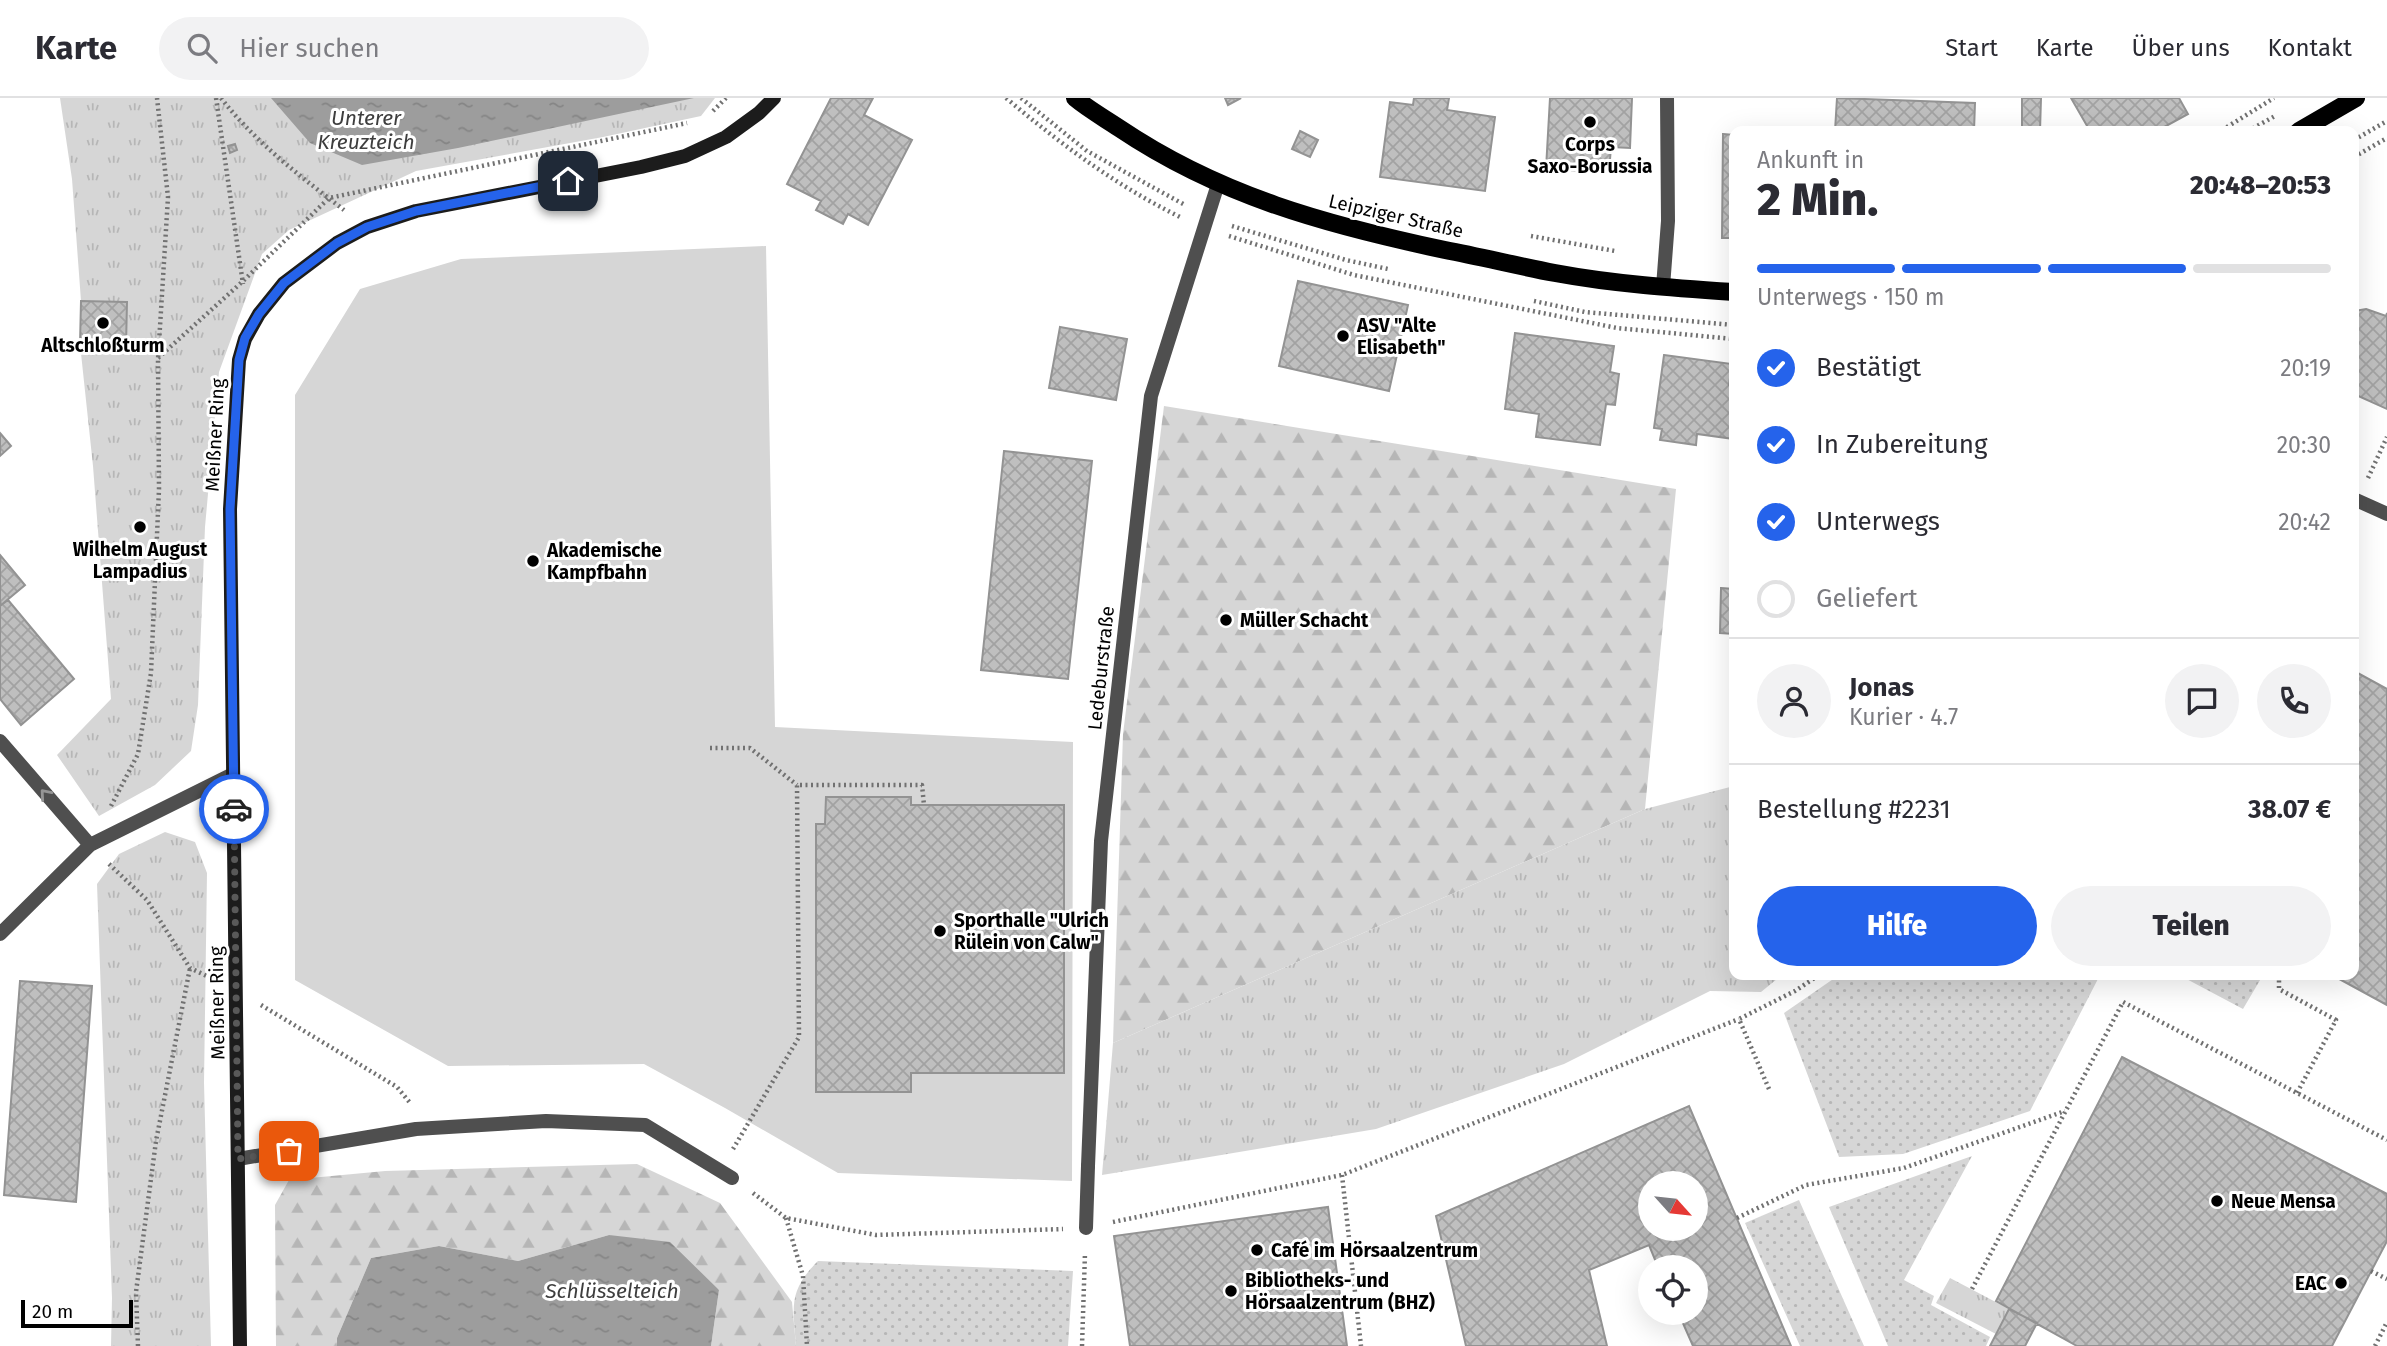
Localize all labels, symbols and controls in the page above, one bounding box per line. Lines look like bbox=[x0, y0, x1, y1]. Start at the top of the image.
search box bbox=[159, 17, 649, 80]
text: Karte bbox=[35, 28, 117, 68]
icon: search bbox=[183, 29, 221, 67]
text: Hier suchen bbox=[239, 33, 380, 64]
text: Start bbox=[1945, 34, 1998, 62]
text: Karte bbox=[2036, 34, 2094, 62]
text: Über uns bbox=[2132, 34, 2230, 62]
text: Kontakt bbox=[2268, 34, 2352, 62]
water label: Unterer Kreuzteich bbox=[317, 105, 415, 155]
marker: Corps Saxo-Borussia bbox=[1582, 114, 1598, 130]
place label: Corps Saxo-Borussia bbox=[1528, 133, 1652, 178]
text: Ankunft in bbox=[1757, 146, 1864, 174]
pin bbox=[538, 151, 598, 211]
icon: home bbox=[549, 162, 587, 200]
text: 20:48–20:53 bbox=[2190, 170, 2331, 201]
text: 2 Min. bbox=[1757, 172, 1878, 227]
street label: Leipziger Straße bbox=[1326, 189, 1466, 243]
text: Unterwegs · 150 m bbox=[1757, 283, 1944, 311]
place label: ASV "Alte Elisabeth" bbox=[1356, 314, 1446, 359]
marker: Altschloßturm bbox=[95, 315, 111, 331]
marker: ASV "Alte Elisabeth" bbox=[1335, 328, 1351, 344]
place label: Altschloßturm bbox=[40, 334, 165, 357]
icon: check bbox=[1757, 349, 1795, 387]
text: Bestätigt bbox=[1816, 352, 1921, 383]
text: 20:19 bbox=[2280, 354, 2331, 382]
street label: Meißner Ring bbox=[201, 378, 229, 492]
icon: check bbox=[1757, 426, 1795, 464]
text: In Zubereitung bbox=[1816, 429, 1988, 460]
text: 20:30 bbox=[2277, 431, 2331, 459]
icon: check bbox=[1757, 503, 1795, 541]
text: Unterwegs bbox=[1816, 506, 1940, 537]
text: 20:42 bbox=[2278, 508, 2331, 536]
marker: Wilhelm August Lampadius bbox=[132, 519, 148, 535]
place label: Wilhelm August Lampadius bbox=[73, 538, 208, 583]
place label: Akademische Kampfbahn bbox=[546, 539, 662, 584]
marker: Akademische Kampfbahn bbox=[525, 553, 541, 569]
text: Geliefert bbox=[1816, 583, 1918, 614]
street label: Ledeburstraße bbox=[1083, 605, 1119, 731]
place label: Müller Schacht bbox=[1240, 609, 1369, 632]
marker: Müller Schacht bbox=[1218, 612, 1234, 628]
button: person bbox=[1757, 664, 1831, 738]
button: chat bbox=[2165, 664, 2239, 738]
button: phone bbox=[2257, 664, 2331, 738]
text: Jonas bbox=[1849, 672, 1914, 703]
text: Kurier · 4.7 bbox=[1849, 703, 1958, 731]
courier bbox=[199, 774, 269, 844]
one-way arrow bbox=[41, 789, 53, 802]
icon: car bbox=[215, 790, 253, 828]
text: Bestellung #2231 bbox=[1757, 794, 1951, 825]
text: 38.07 € bbox=[2248, 794, 2331, 825]
button: Hilfe bbox=[1757, 886, 2037, 966]
button: Teilen bbox=[2051, 886, 2331, 966]
place label: Sporthalle "Ulrich Rülein von Calw" bbox=[954, 909, 1109, 954]
marker: Sporthalle "Ulrich Rülein von Calw" bbox=[932, 923, 948, 939]
street label: Meißner Ring bbox=[205, 946, 229, 1060]
pin bbox=[259, 1121, 319, 1181]
icon: bag bbox=[270, 1132, 308, 1170]
north arrow bbox=[1638, 1171, 1708, 1241]
map controls bbox=[1638, 1171, 1708, 1325]
place label: Neue Mensa bbox=[2231, 1190, 2336, 1213]
marker: Neue Mensa bbox=[2209, 1193, 2225, 1209]
place label: Café im Hörsaalzentrum bbox=[1271, 1239, 1478, 1262]
marker: Café im Hörsaalzentrum bbox=[1249, 1242, 1265, 1258]
button: locate bbox=[1638, 1255, 1708, 1325]
place label: Bibliotheks- und Hörsaalzentrum (BHZ) bbox=[1245, 1269, 1435, 1314]
place label: EAC bbox=[2295, 1272, 2327, 1295]
marker: EAC bbox=[2333, 1275, 2349, 1291]
water label: Schlüsselteich bbox=[544, 1278, 679, 1304]
marker: Bibliotheks- und Hörsaalzentrum (BHZ) bbox=[1223, 1283, 1239, 1299]
scale bar bbox=[21, 1297, 133, 1329]
text: 20 m bbox=[32, 1300, 73, 1323]

